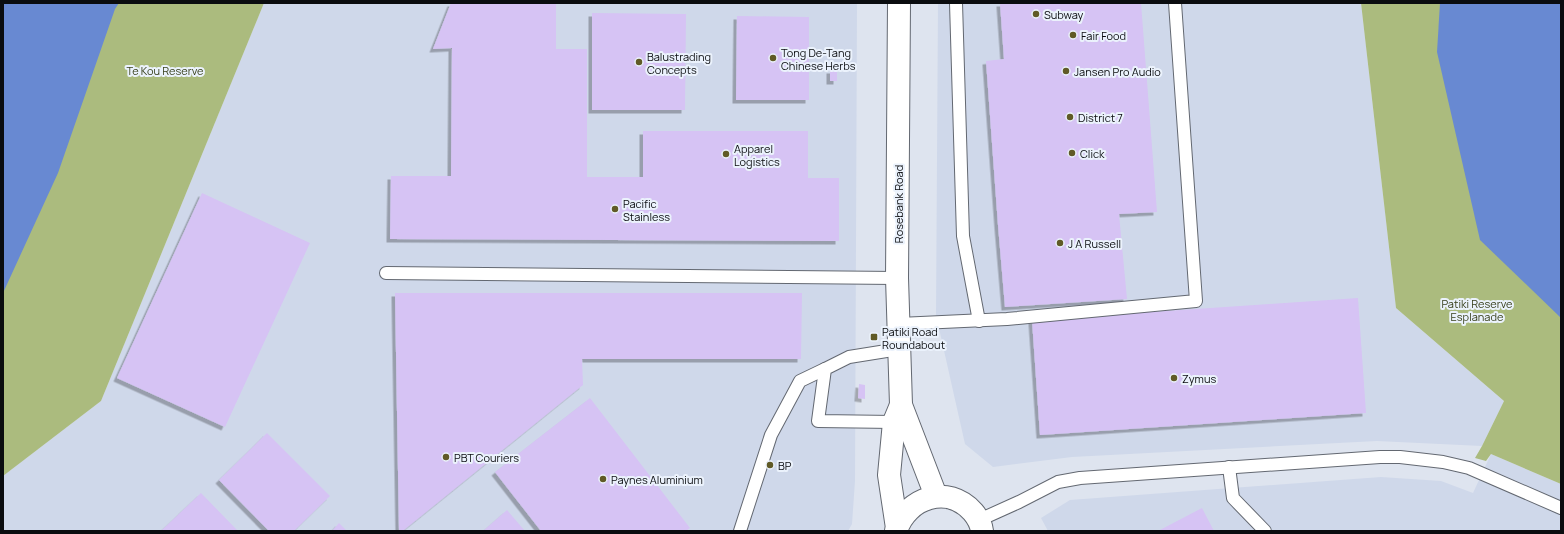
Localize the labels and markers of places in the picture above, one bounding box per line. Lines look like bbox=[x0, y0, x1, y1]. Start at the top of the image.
place label: Subway bbox=[1044, 7, 1084, 22]
marker: Subway bbox=[1031, 9, 1041, 19]
place label: Fair Food bbox=[1081, 28, 1126, 43]
marker: Fair Food bbox=[1068, 30, 1078, 40]
place label: Tong De-Tang Chinese Herbs bbox=[781, 45, 856, 73]
place label: Balustrading Concepts bbox=[647, 49, 711, 77]
marker: Tong De-Tang Chinese Herbs bbox=[768, 53, 778, 63]
marker: Balustrading Concepts bbox=[634, 57, 644, 67]
place label: Jansen Pro Audio bbox=[1074, 64, 1161, 79]
marker: Jansen Pro Audio bbox=[1061, 66, 1071, 76]
place label: District 7 bbox=[1078, 110, 1123, 125]
marker: District 7 bbox=[1065, 112, 1075, 122]
place label: Apparel Logistics bbox=[734, 141, 780, 169]
place label: Click bbox=[1080, 146, 1105, 161]
marker: Click bbox=[1067, 148, 1077, 158]
marker: Apparel Logistics bbox=[721, 149, 731, 159]
place label: Pacific Stainless bbox=[623, 196, 670, 224]
marker: Pacific Stainless bbox=[610, 204, 620, 214]
place label: J A Russell bbox=[1068, 236, 1121, 251]
marker: J A Russell bbox=[1055, 238, 1065, 248]
place label: Patiki Road Roundabout bbox=[882, 324, 945, 352]
marker: Patiki Road Roundabout bbox=[869, 332, 879, 342]
place label: Zymus bbox=[1182, 371, 1216, 386]
marker: Zymus bbox=[1169, 373, 1179, 383]
place label: PBT Couriers bbox=[454, 450, 519, 465]
marker: PBT Couriers bbox=[441, 452, 451, 462]
place label: BP bbox=[778, 458, 792, 473]
marker: BP bbox=[765, 460, 775, 470]
place label: Paynes Aluminium bbox=[611, 472, 703, 487]
marker: Paynes Aluminium bbox=[598, 474, 608, 484]

